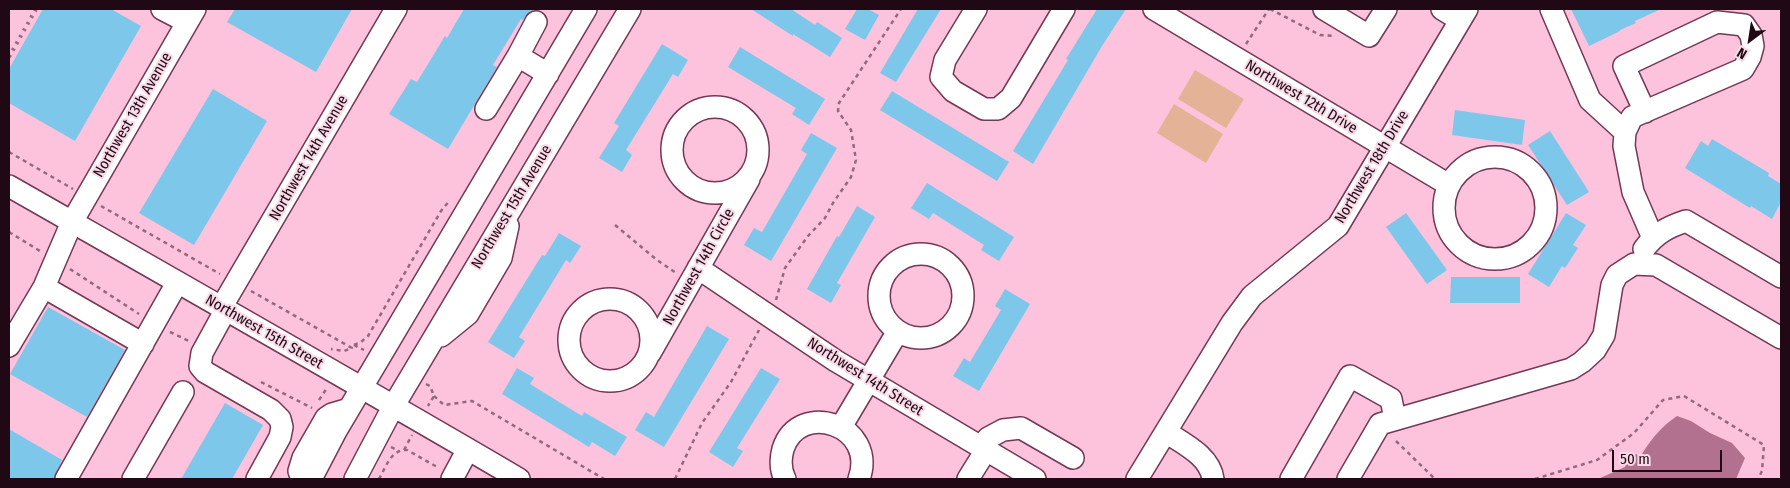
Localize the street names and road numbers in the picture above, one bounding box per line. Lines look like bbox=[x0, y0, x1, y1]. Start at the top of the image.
street label: Northwest 13th Avenue bbox=[90, 49, 176, 181]
street label: Northwest 12th Drive bbox=[1242, 56, 1360, 138]
street label: Northwest 14th Avenue bbox=[266, 92, 352, 224]
street label: Northwest 18th Drive bbox=[1331, 107, 1413, 227]
street label: Northwest 15th Avenue bbox=[468, 142, 556, 272]
street label: Northwest 14th Circle bbox=[659, 206, 739, 328]
street label: Northwest 15th Street bbox=[202, 291, 326, 373]
street label: Northwest 14th Street bbox=[804, 334, 926, 420]

